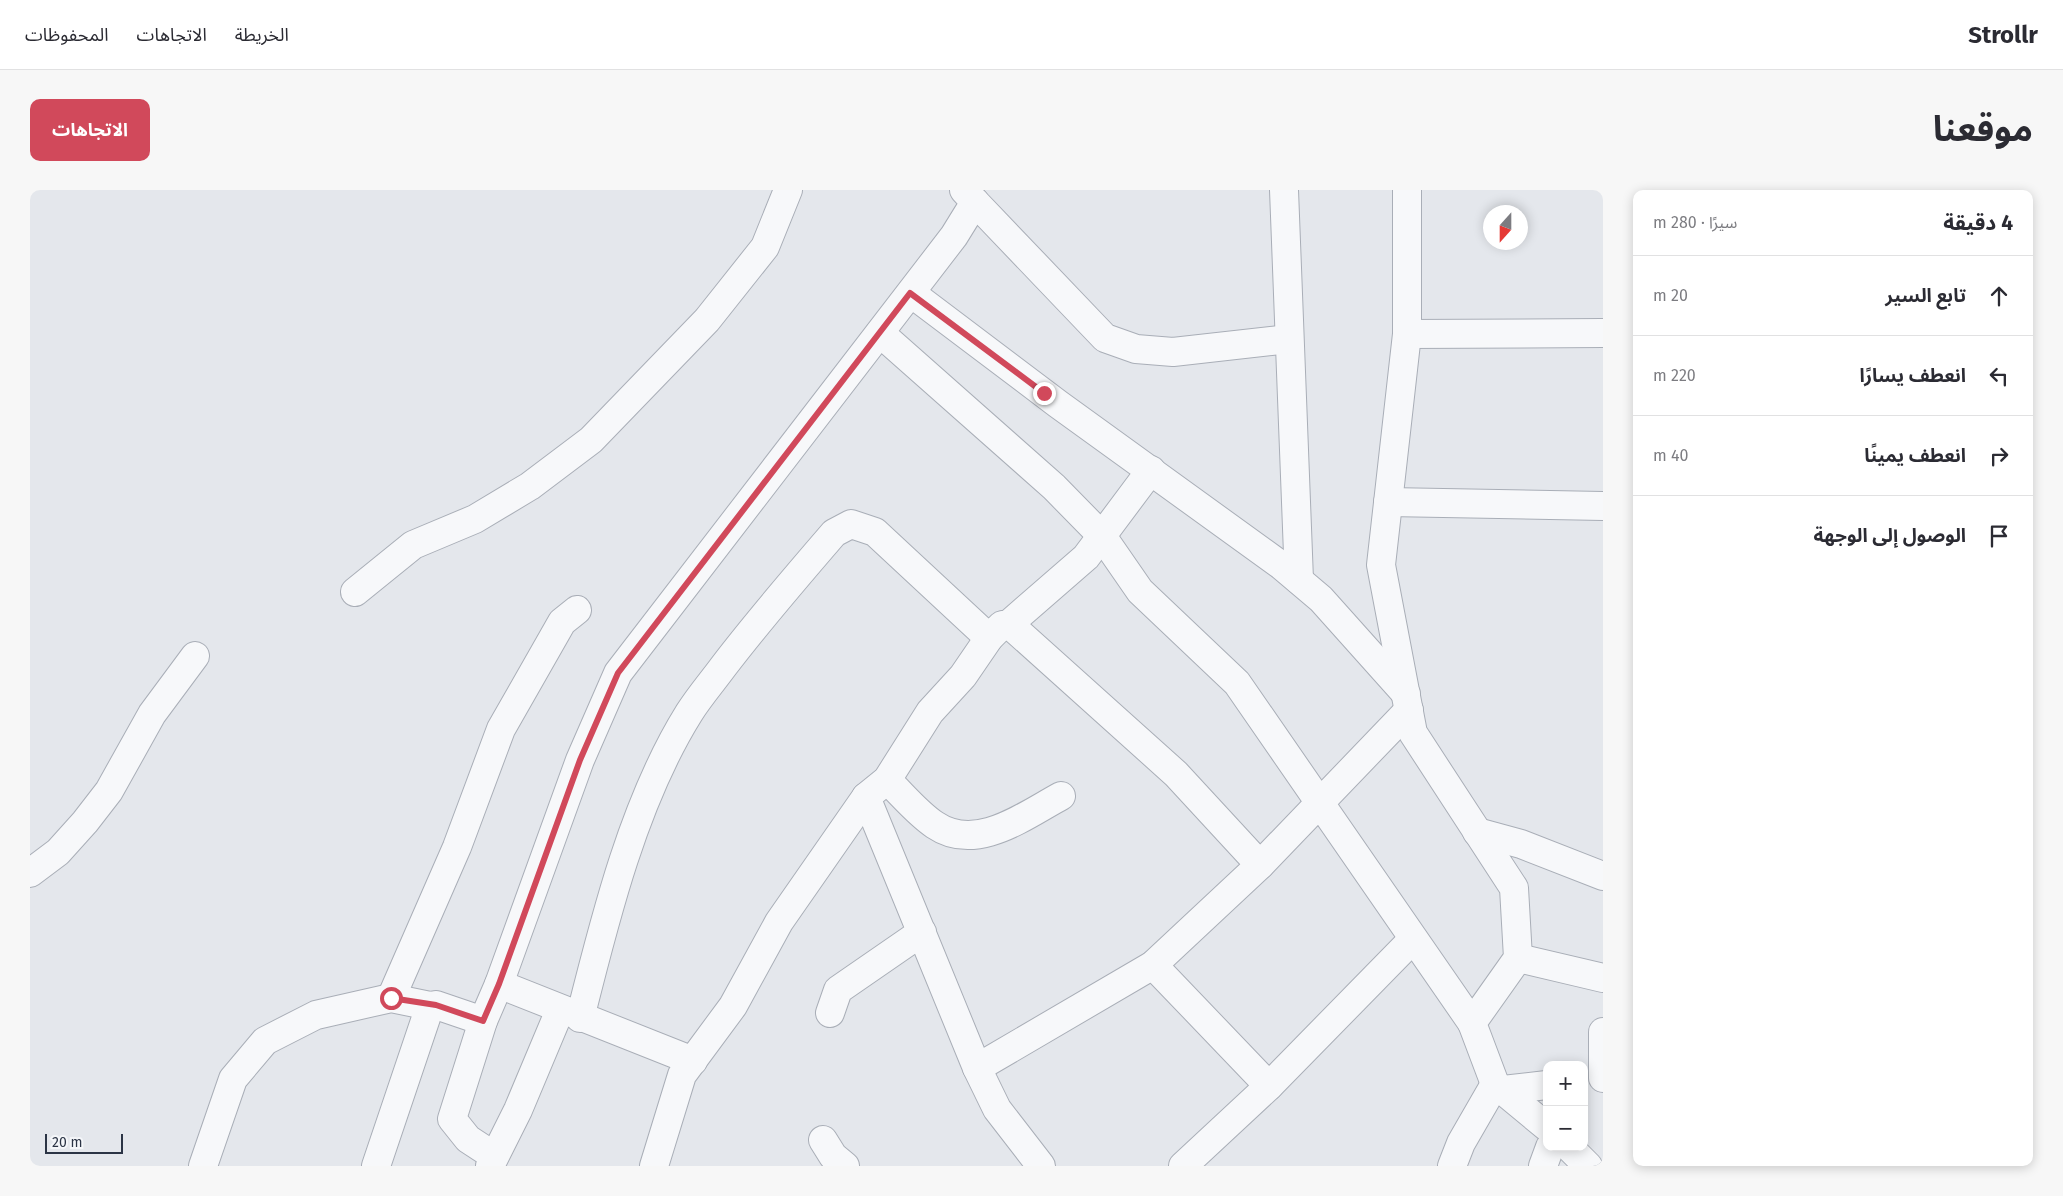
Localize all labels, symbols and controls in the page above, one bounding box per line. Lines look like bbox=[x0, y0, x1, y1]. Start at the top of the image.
text: Strollr bbox=[1968, 21, 2038, 49]
text: المحفوظات bbox=[25, 24, 109, 46]
text: الاتجاهات bbox=[137, 24, 207, 46]
text: الخريطة bbox=[235, 24, 289, 46]
button: الاتجاهات bbox=[30, 99, 150, 161]
text: موقعنا bbox=[1933, 108, 2033, 150]
north arrow bbox=[1483, 205, 1528, 250]
text: 4 دقيقة bbox=[1943, 210, 2013, 236]
text: سيرًا · 280 m bbox=[1653, 213, 1737, 232]
icon: ahead bbox=[1985, 282, 2013, 310]
text: تابع السير bbox=[1885, 284, 1966, 307]
text: 20 m bbox=[1653, 286, 1688, 305]
icon: left bbox=[1985, 362, 2013, 390]
text: انعطف يسارًا bbox=[1859, 364, 1966, 387]
text: 220 m bbox=[1653, 366, 1696, 385]
route end bbox=[1033, 382, 1056, 405]
icon: right bbox=[1985, 442, 2013, 470]
text: انعطف يمينًا bbox=[1864, 444, 1966, 467]
text: 40 m bbox=[1653, 446, 1688, 465]
icon: arrive bbox=[1985, 522, 2013, 550]
text: الوصول إلى الوجهة bbox=[1814, 524, 1966, 547]
route start bbox=[380, 987, 403, 1010]
map controls bbox=[1543, 1061, 1588, 1151]
button: + bbox=[1543, 1061, 1588, 1106]
button: − bbox=[1543, 1106, 1588, 1151]
scale bar bbox=[45, 1131, 122, 1154]
text: 20 m bbox=[52, 1134, 82, 1151]

